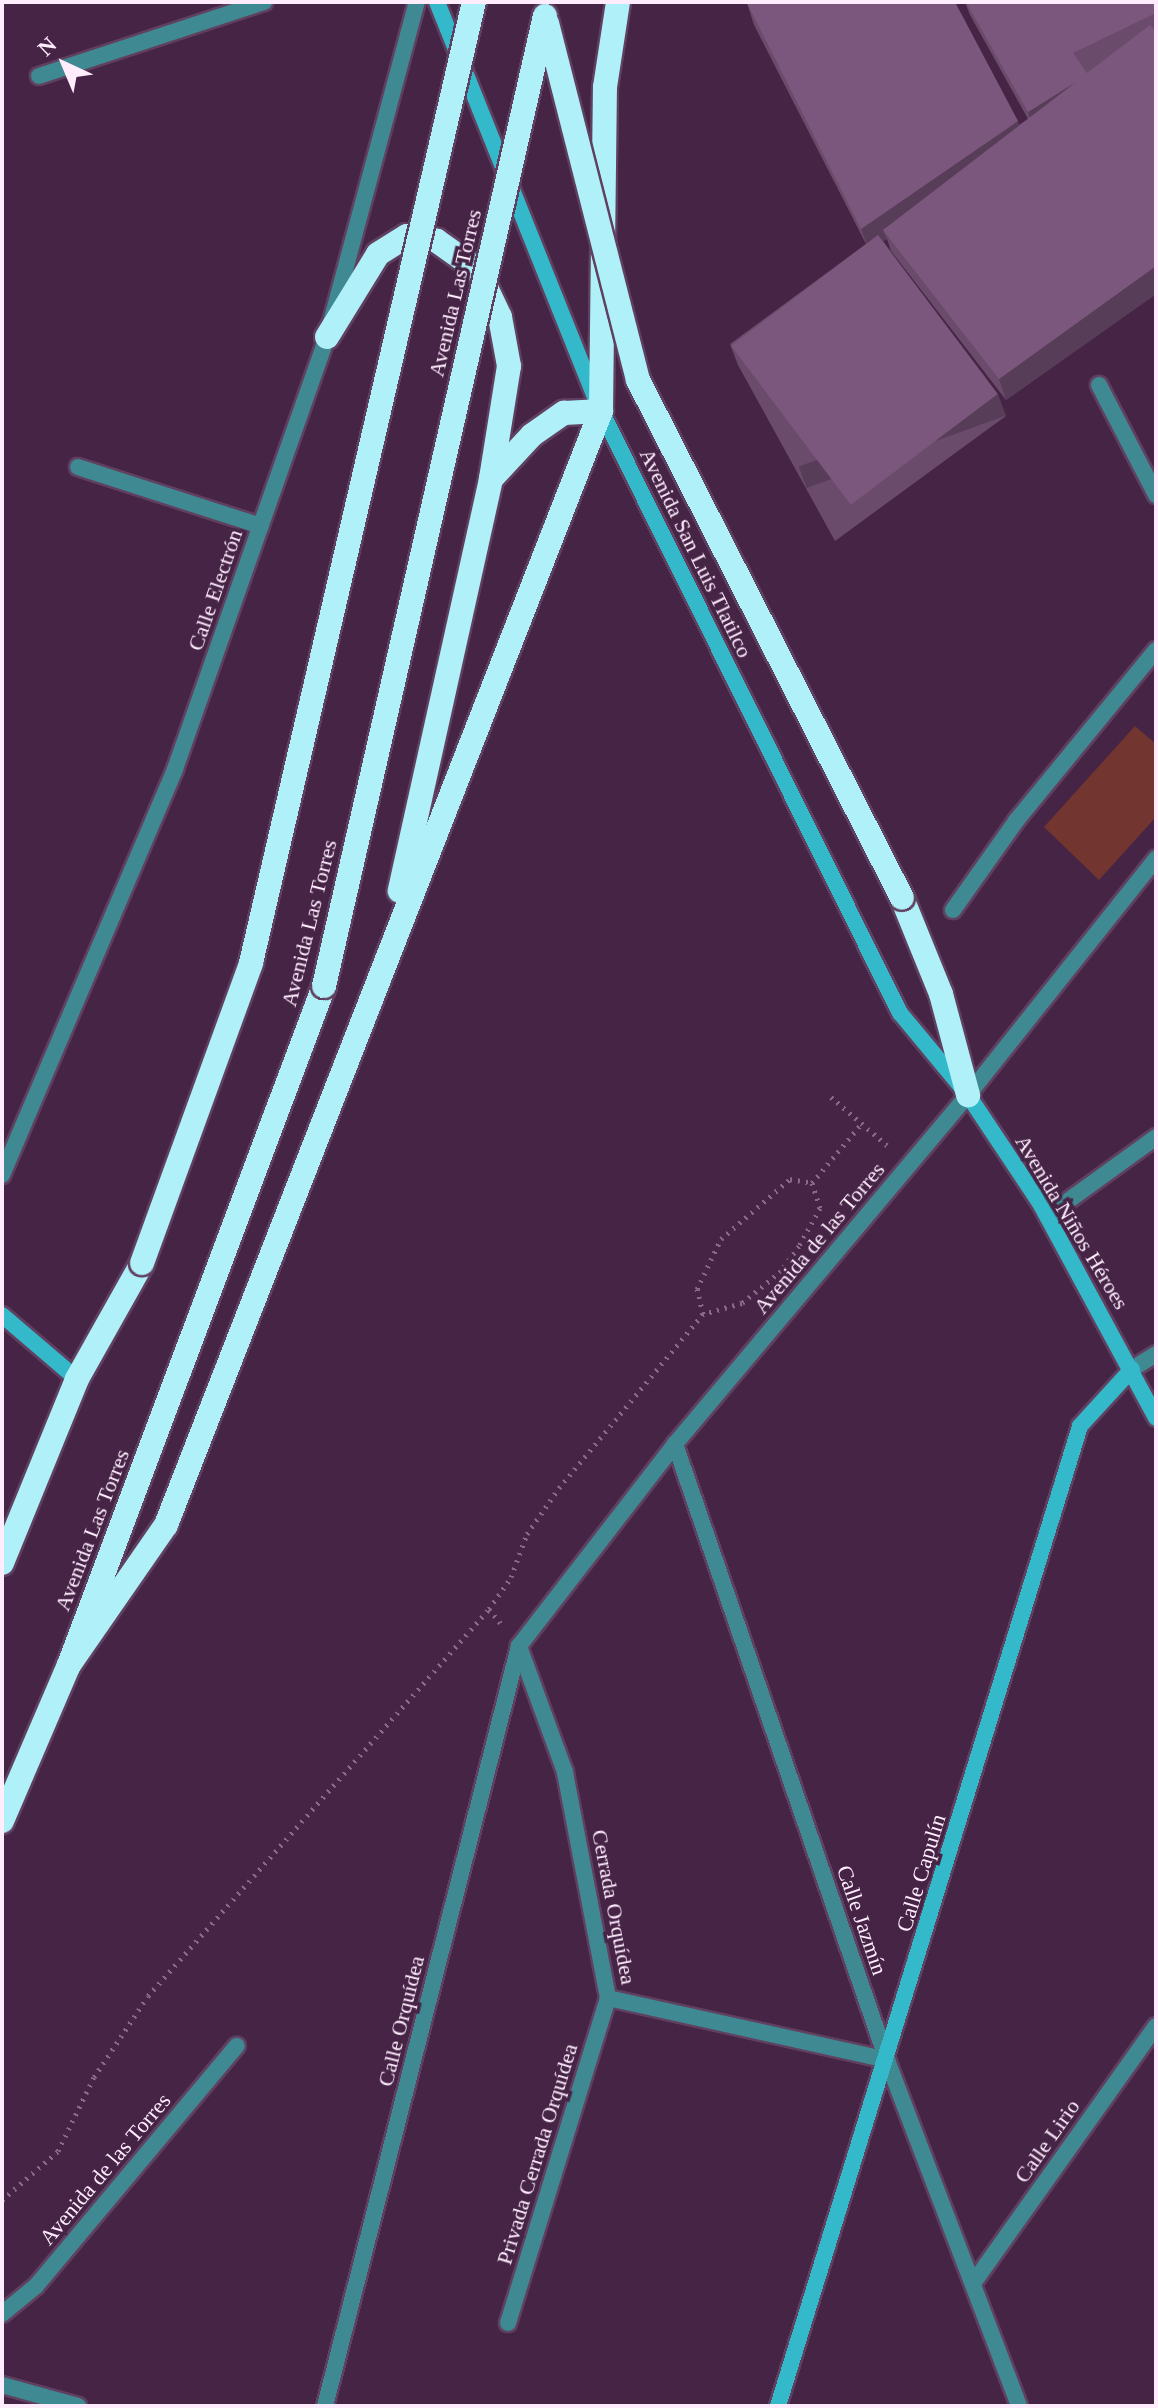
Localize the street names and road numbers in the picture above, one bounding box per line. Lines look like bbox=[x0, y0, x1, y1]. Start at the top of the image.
street label: Avenida Las Torres bbox=[423, 206, 487, 380]
street label: Avenida San Luis Tlatilco bbox=[634, 444, 758, 662]
street label: Calle Electrón bbox=[182, 526, 248, 654]
street label: Avenida Las Torres bbox=[275, 837, 343, 1009]
street label: Avenida Niños Héroes bbox=[1010, 1130, 1134, 1314]
street label: Avenida de las Torres bbox=[748, 1157, 890, 1319]
street label: Avenida Las Torres bbox=[49, 1445, 135, 1615]
street label: Calle Capulín bbox=[891, 1811, 951, 1935]
street label: Cerrada Orquídea bbox=[586, 1827, 642, 1987]
street label: Calle Jazmín bbox=[831, 1862, 893, 1978]
street label: Calle Orquídea bbox=[372, 1953, 430, 2089]
street label: Privada Cerrada Orquídea bbox=[491, 2040, 583, 2268]
street label: Avenida de las Torres bbox=[34, 2088, 176, 2250]
street label: Calle Lirio bbox=[1009, 2094, 1085, 2188]

